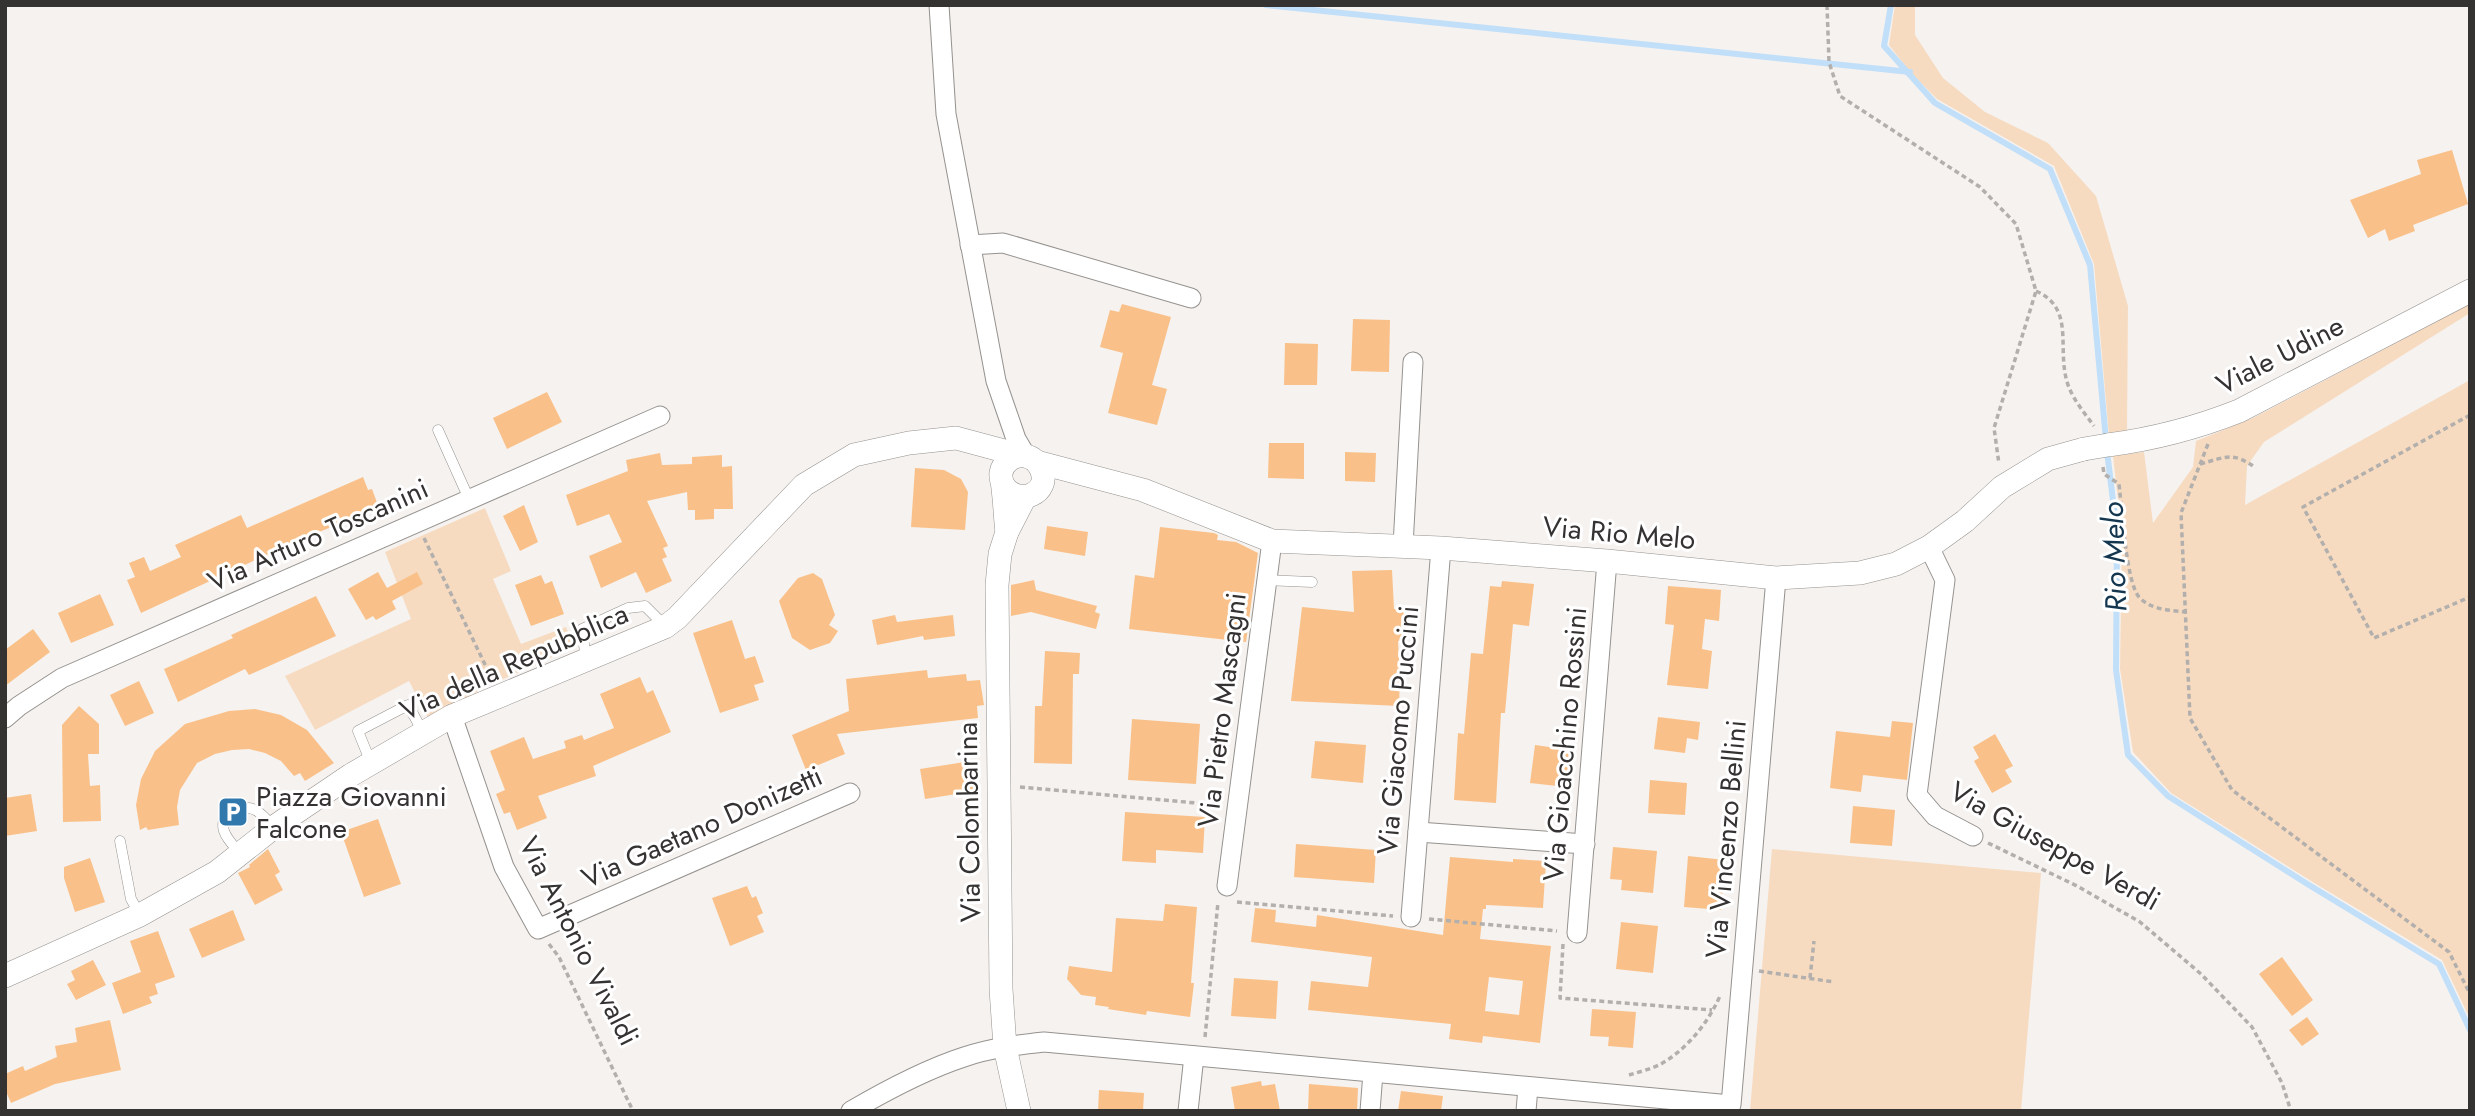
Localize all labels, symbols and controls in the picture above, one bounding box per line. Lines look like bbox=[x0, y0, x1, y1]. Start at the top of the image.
street label: Viale Udine bbox=[2209, 305, 2351, 405]
street label: Via Arturo Toscanini bbox=[201, 468, 435, 602]
water label: Rio Melo bbox=[2091, 501, 2137, 613]
street label: Via Rio Melo bbox=[1541, 506, 1697, 560]
street label: Via Pietro Mascagni bbox=[1187, 590, 1257, 830]
street label: Via della Repubblica bbox=[393, 593, 635, 731]
street label: Via Giacomo Puccini bbox=[1367, 604, 1429, 856]
street label: Via Gioacchino Rossini bbox=[1533, 605, 1597, 883]
street label: Via Vincenzo Bellini bbox=[1695, 718, 1757, 960]
street label: Via Colombarina bbox=[947, 722, 991, 922]
street label: Via Gaetano Donizetti bbox=[575, 755, 829, 899]
street label: Via Giuseppe Verdi bbox=[1942, 771, 2168, 921]
place label: Piazza Giovanni Falcone bbox=[256, 776, 447, 849]
parking icon: Piazza Giovanni Falcone bbox=[216, 795, 250, 829]
street label: Via Antonio Vivaldi bbox=[509, 829, 649, 1053]

